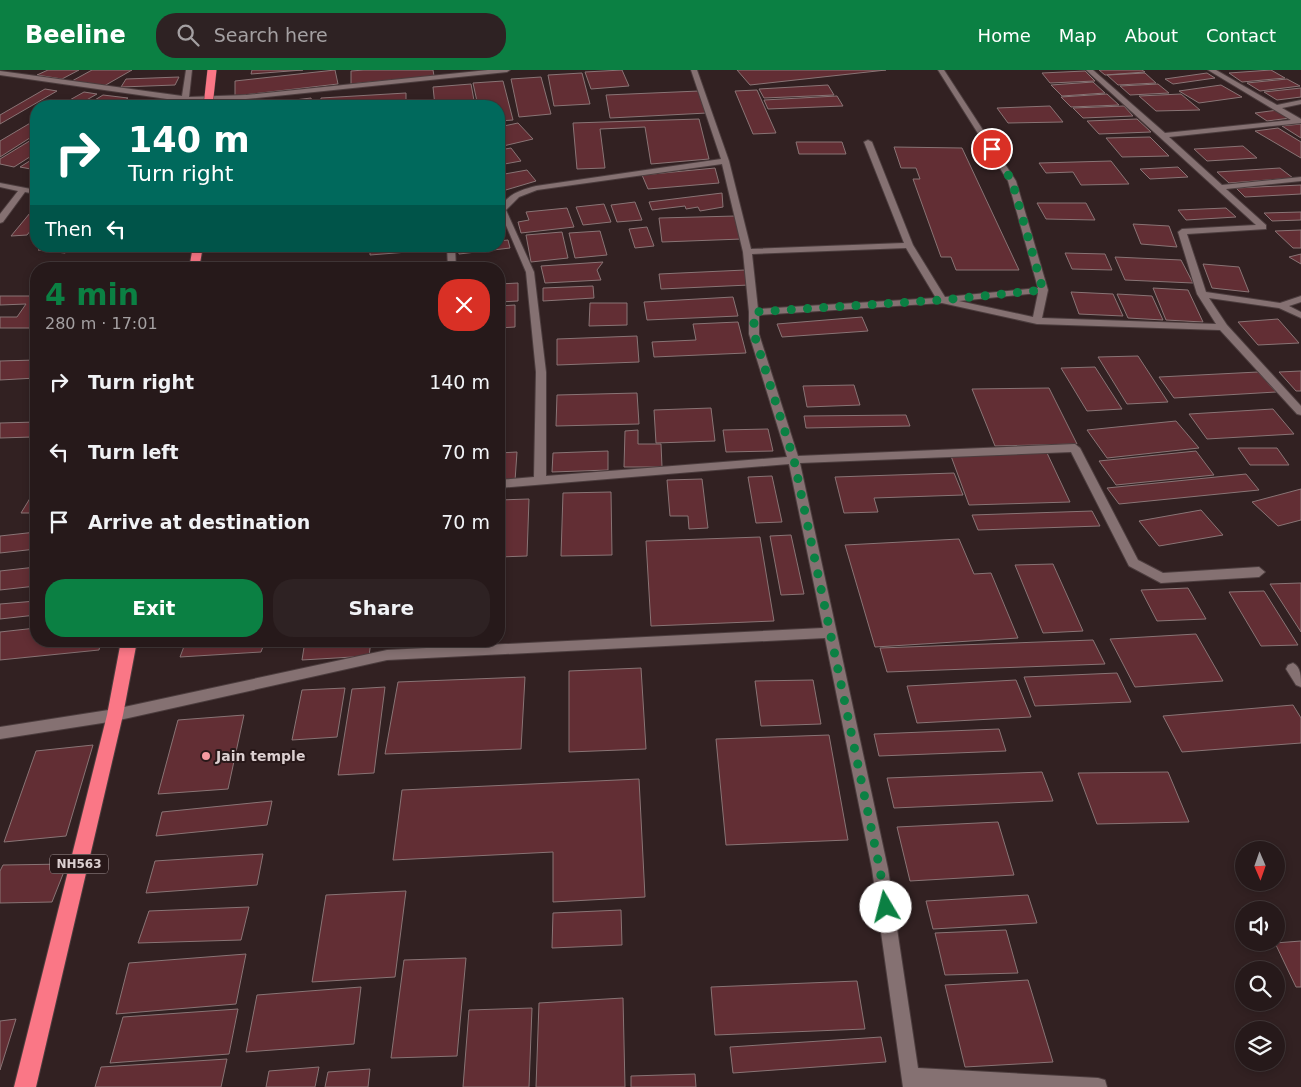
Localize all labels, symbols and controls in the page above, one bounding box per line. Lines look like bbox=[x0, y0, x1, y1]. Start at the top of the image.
search box bbox=[156, 13, 506, 58]
text: Beeline bbox=[25, 21, 126, 49]
icon: search bbox=[174, 21, 202, 49]
text: Search here bbox=[214, 24, 328, 46]
text: Home bbox=[978, 25, 1031, 46]
text: Map bbox=[1059, 25, 1097, 46]
text: About bbox=[1125, 25, 1178, 46]
text: Contact bbox=[1206, 25, 1276, 46]
icon: right bbox=[45, 120, 110, 185]
text: 140 m bbox=[128, 120, 250, 160]
pin bbox=[971, 128, 1013, 170]
icon: arrive bbox=[978, 135, 1006, 163]
text: Turn right bbox=[128, 161, 233, 186]
icon: left bbox=[102, 215, 130, 243]
text: Then bbox=[45, 218, 92, 240]
text: 4 min bbox=[45, 277, 139, 312]
button: close bbox=[438, 279, 490, 331]
text: 280 m · 17:01 bbox=[45, 314, 158, 333]
icon: right bbox=[45, 368, 73, 396]
text: Turn right bbox=[88, 371, 194, 393]
text: 140 m bbox=[429, 371, 490, 393]
icon: left bbox=[45, 438, 73, 466]
text: Turn left bbox=[88, 441, 179, 463]
text: 70 m bbox=[441, 441, 490, 463]
icon: arrive bbox=[45, 508, 73, 536]
text: Arrive at destination bbox=[88, 511, 310, 533]
text: 70 m bbox=[441, 511, 490, 533]
button: Exit bbox=[45, 579, 263, 637]
button: Share bbox=[273, 579, 490, 637]
place label: Jain temple bbox=[215, 748, 305, 764]
marker: Jain temple bbox=[200, 750, 212, 762]
north arrow bbox=[1235, 841, 1285, 891]
map controls bbox=[1235, 841, 1285, 1071]
road number: NH563 bbox=[50, 854, 108, 874]
position arrow bbox=[859, 880, 911, 932]
button: sound bbox=[1235, 901, 1285, 951]
button: search bbox=[1235, 961, 1285, 1011]
button: layers bbox=[1235, 1021, 1285, 1071]

